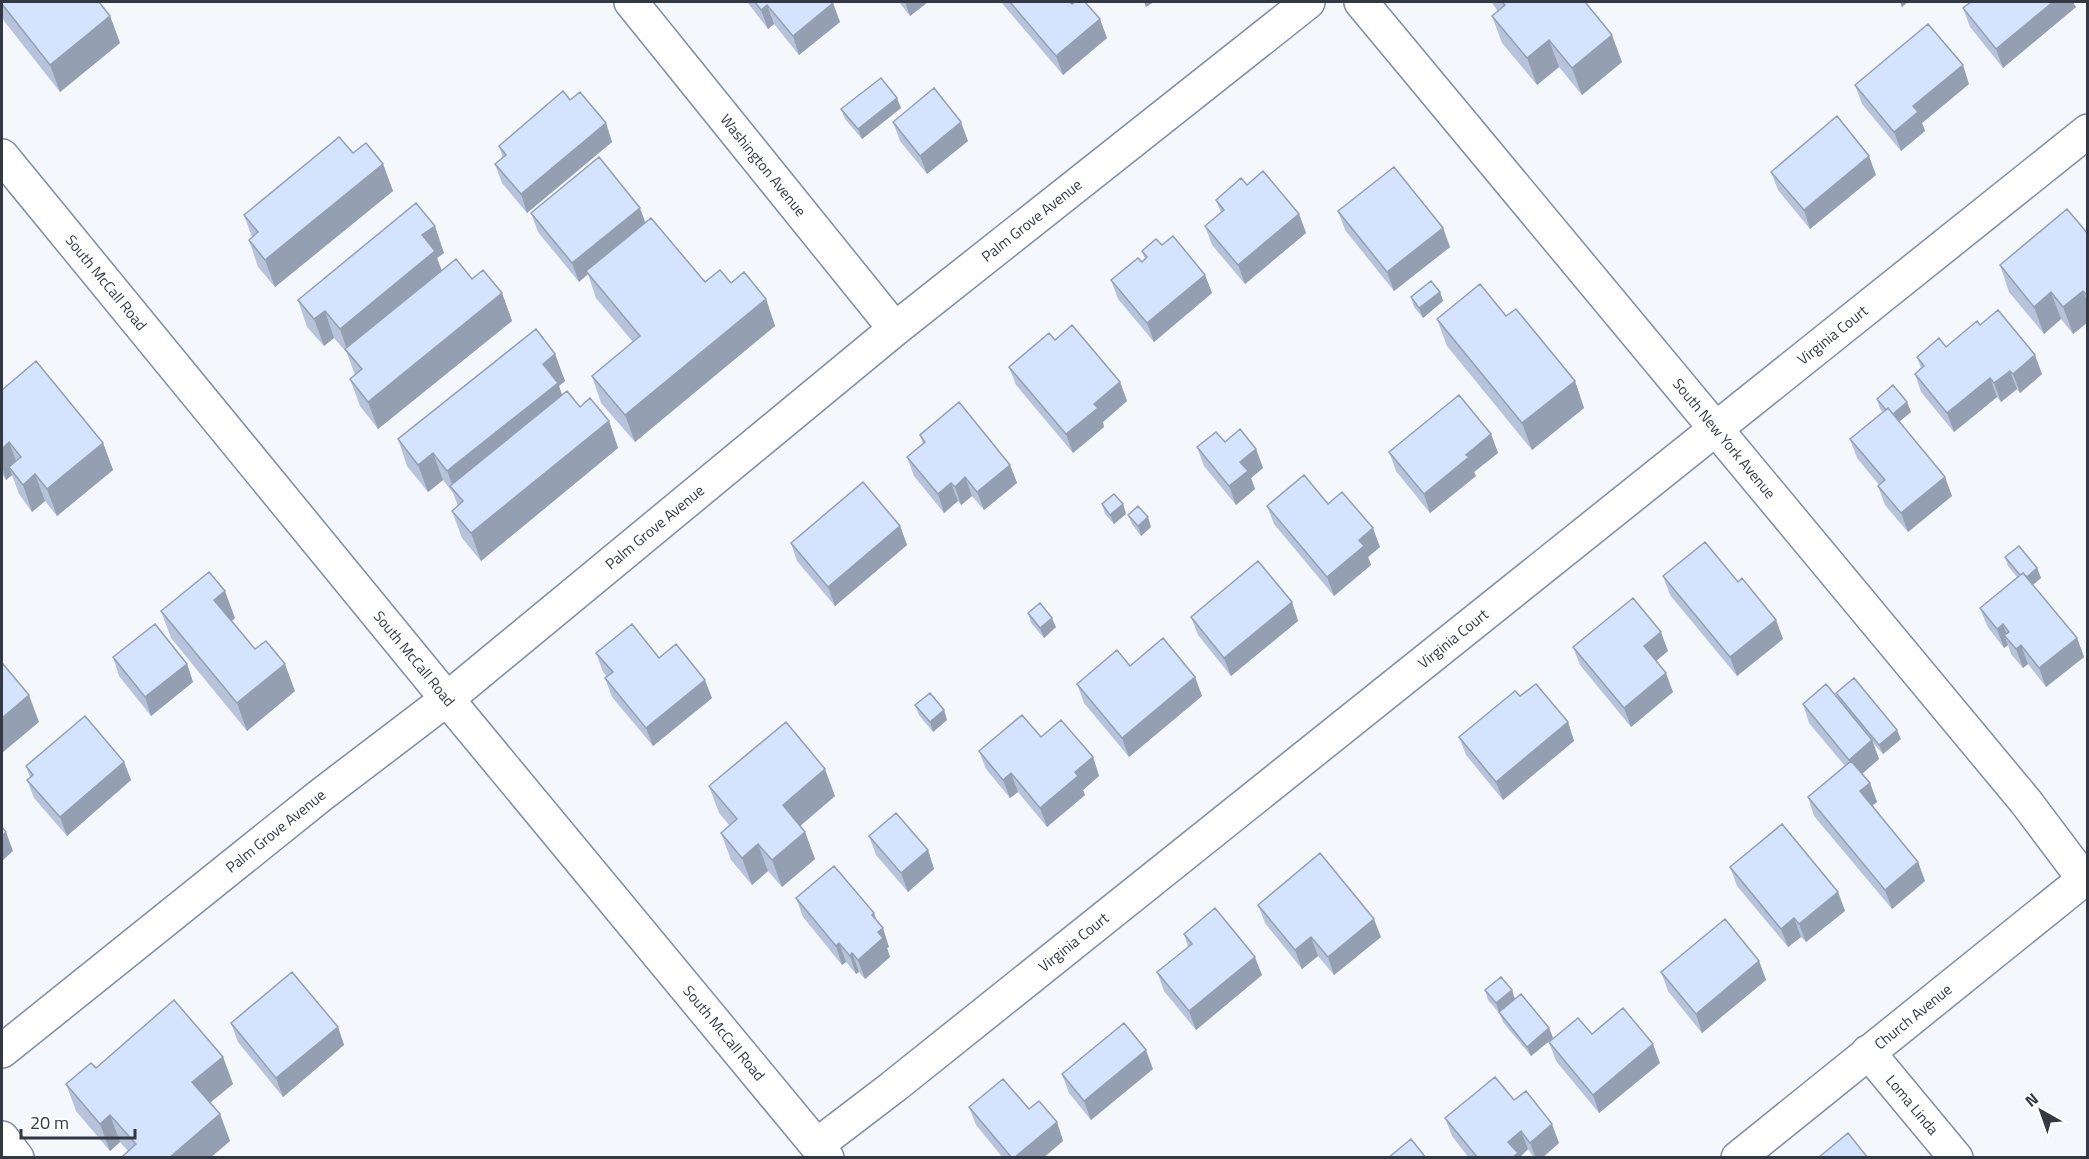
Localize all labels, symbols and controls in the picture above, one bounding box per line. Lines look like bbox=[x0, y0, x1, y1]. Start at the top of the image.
street label: Washington Avenue bbox=[715, 109, 812, 221]
street label: Palm Grove Avenue bbox=[976, 173, 1087, 267]
street label: South McCall Road bbox=[60, 230, 153, 336]
street label: Virginia Court bbox=[1792, 299, 1873, 370]
street label: South New York Avenue bbox=[1667, 373, 1781, 504]
street label: Palm Grove Avenue bbox=[600, 479, 709, 575]
street label: Virginia Court bbox=[1413, 603, 1494, 674]
street label: South McCall Road bbox=[368, 605, 461, 711]
street label: Palm Grove Avenue bbox=[220, 784, 330, 878]
street label: Virginia Court bbox=[1033, 906, 1114, 977]
street label: Church Avenue bbox=[1869, 978, 1957, 1055]
street label: South McCall Road bbox=[678, 980, 771, 1086]
street label: Loma Linda bbox=[1880, 1070, 1945, 1140]
north arrow bbox=[2011, 1081, 2071, 1141]
text: N bbox=[2019, 1087, 2043, 1112]
scale bar bbox=[21, 1102, 135, 1140]
text: 20 m bbox=[30, 1109, 69, 1136]

